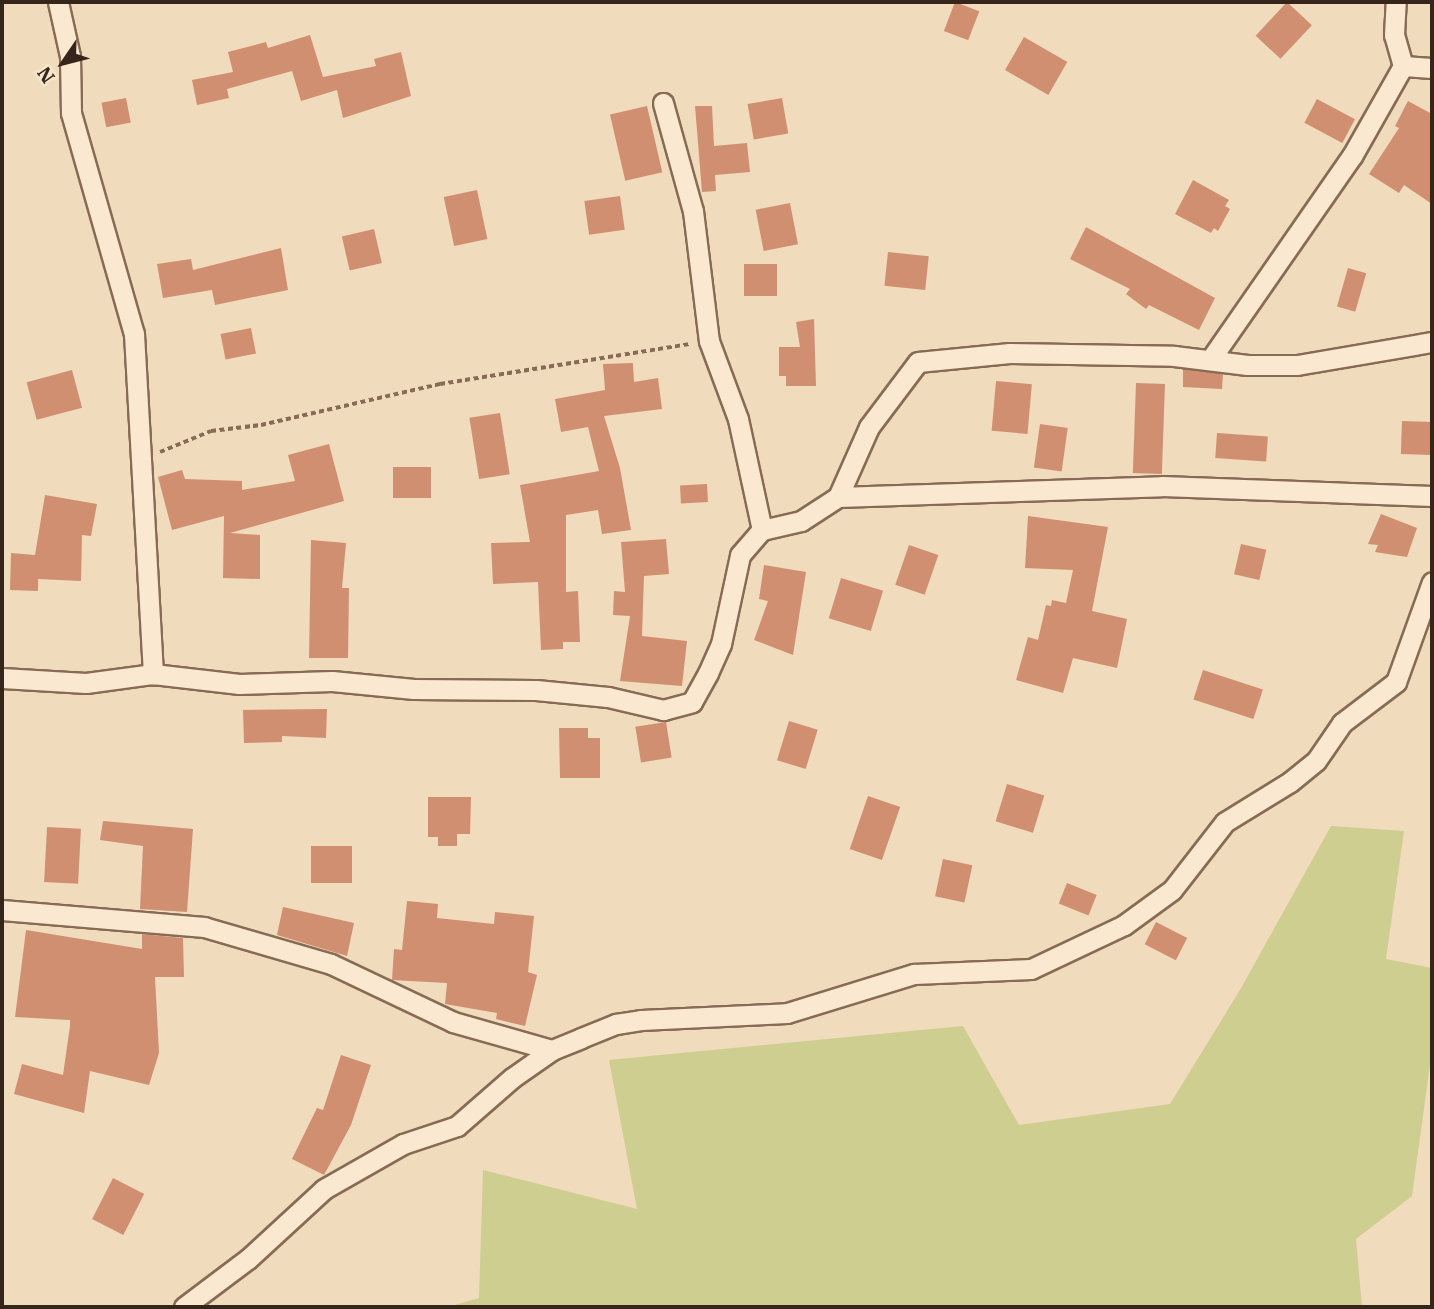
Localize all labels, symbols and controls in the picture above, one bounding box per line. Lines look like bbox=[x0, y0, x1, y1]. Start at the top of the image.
north arrow bbox=[28, 28, 98, 98]
text: N bbox=[32, 62, 60, 88]

